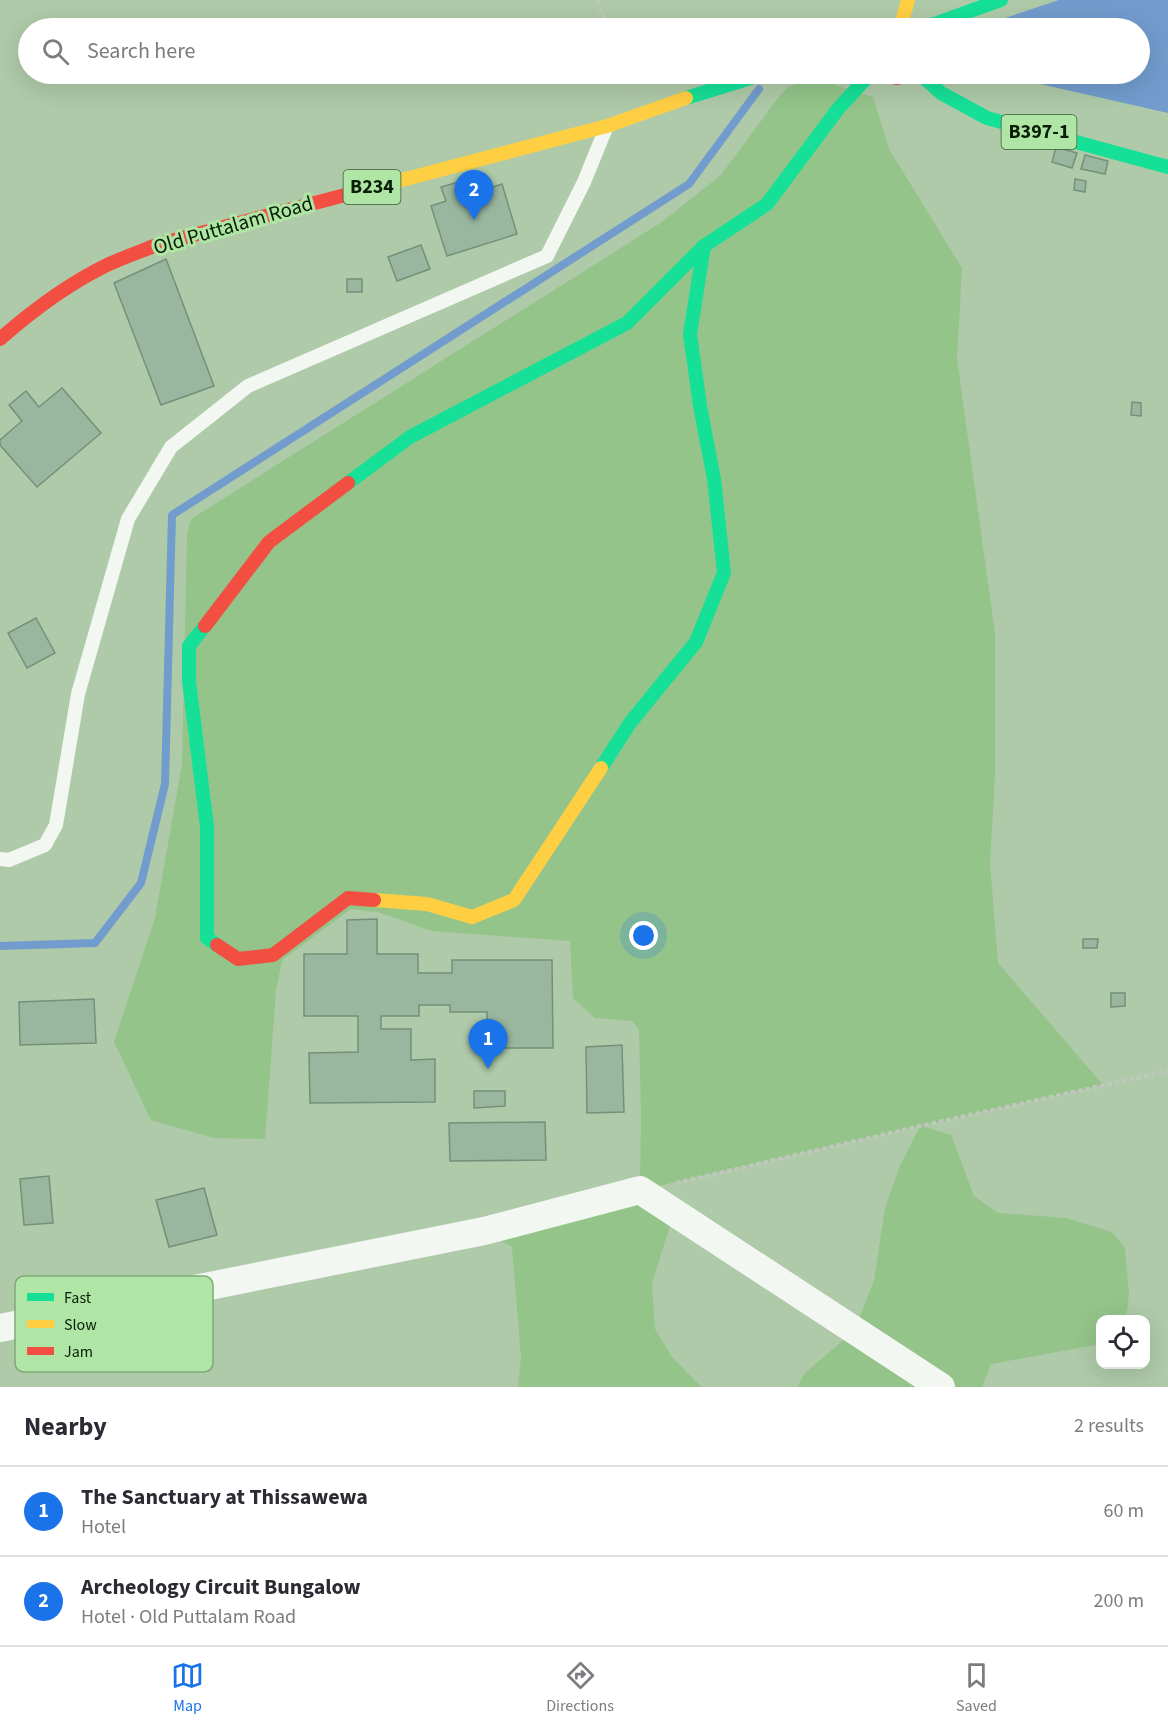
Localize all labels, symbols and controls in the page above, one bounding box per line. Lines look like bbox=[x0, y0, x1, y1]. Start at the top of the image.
search box bbox=[18, 18, 1150, 84]
icon: search bbox=[39, 35, 72, 68]
text: Search here bbox=[87, 35, 195, 67]
road number: B397-1 bbox=[1002, 115, 1076, 149]
road number: B234 bbox=[344, 170, 400, 204]
pin: 2 bbox=[454, 170, 494, 220]
street label: Old Puttalam Road bbox=[150, 188, 316, 262]
your location bbox=[629, 921, 658, 950]
pin: 1 bbox=[468, 1020, 508, 1069]
legend bbox=[15, 1276, 213, 1372]
text: Fast bbox=[64, 1287, 92, 1309]
text: Slow bbox=[64, 1314, 97, 1336]
map controls bbox=[1096, 1315, 1150, 1369]
button: locate bbox=[1096, 1315, 1150, 1369]
text: Jam bbox=[64, 1341, 93, 1363]
text: Nearby bbox=[24, 1408, 107, 1445]
text: 2 results bbox=[1074, 1412, 1144, 1440]
text: The Sanctuary at Thissawewa bbox=[81, 1481, 368, 1513]
text: 1 bbox=[38, 1497, 49, 1525]
text: 60 m bbox=[1104, 1497, 1144, 1525]
text: Hotel bbox=[81, 1513, 126, 1541]
text: Archeology Circuit Bungalow bbox=[81, 1571, 361, 1603]
text: 2 bbox=[38, 1587, 49, 1615]
text: 200 m bbox=[1094, 1587, 1144, 1615]
text: Hotel · Old Puttalam Road bbox=[81, 1603, 296, 1631]
tab: Map bbox=[171, 1659, 204, 1717]
tab: Directions bbox=[546, 1659, 614, 1717]
tab: Saved bbox=[956, 1659, 997, 1717]

